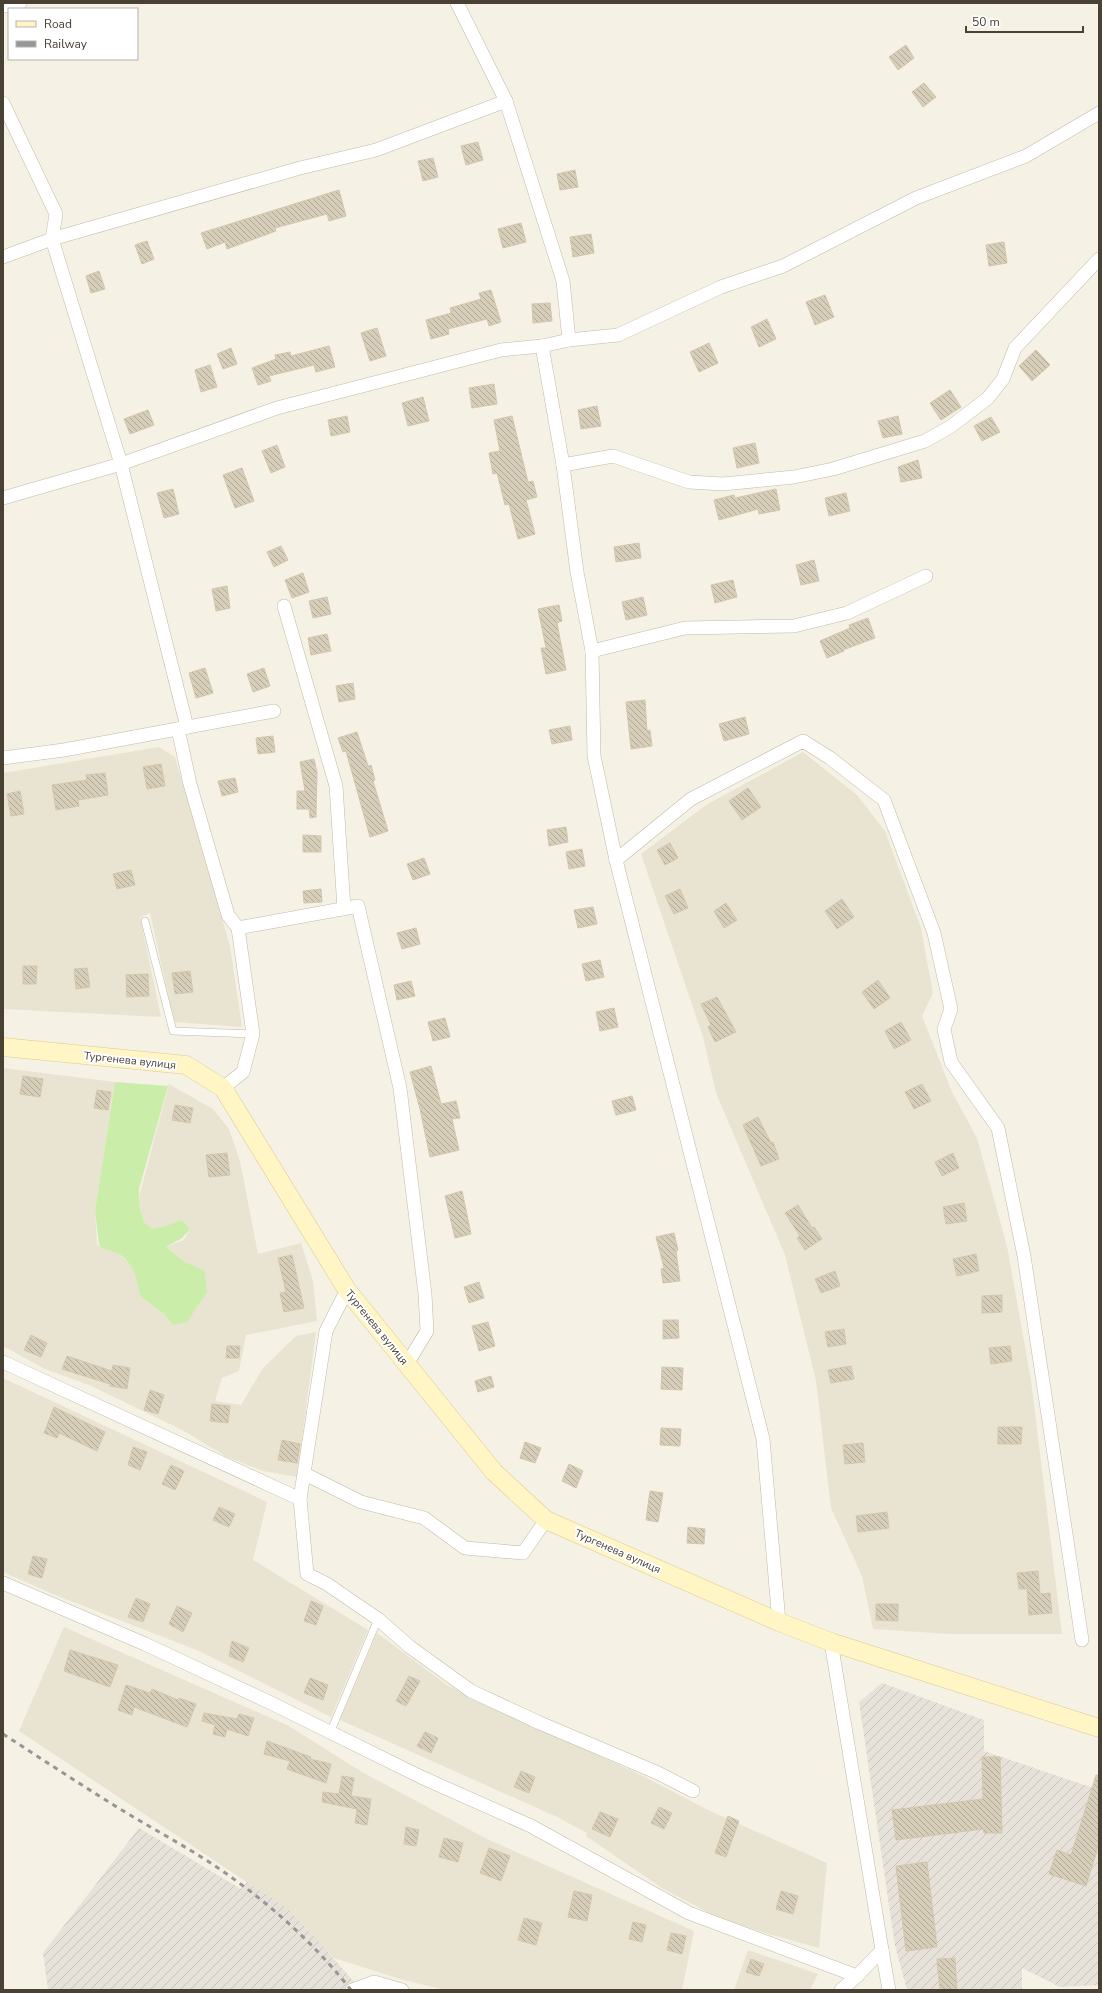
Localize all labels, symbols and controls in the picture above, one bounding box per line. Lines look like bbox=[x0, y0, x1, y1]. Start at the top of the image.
legend bbox=[8, 8, 138, 60]
scale bar bbox=[966, 8, 1083, 34]
text: 50 m bbox=[972, 14, 1000, 30]
text: Road bbox=[44, 16, 72, 32]
text: Railway bbox=[44, 36, 88, 52]
street label: Тургенева вулиця bbox=[83, 1048, 177, 1073]
street label: Тургенева вулиця bbox=[342, 1287, 412, 1368]
street label: Тургенева вулиця bbox=[572, 1526, 663, 1577]

